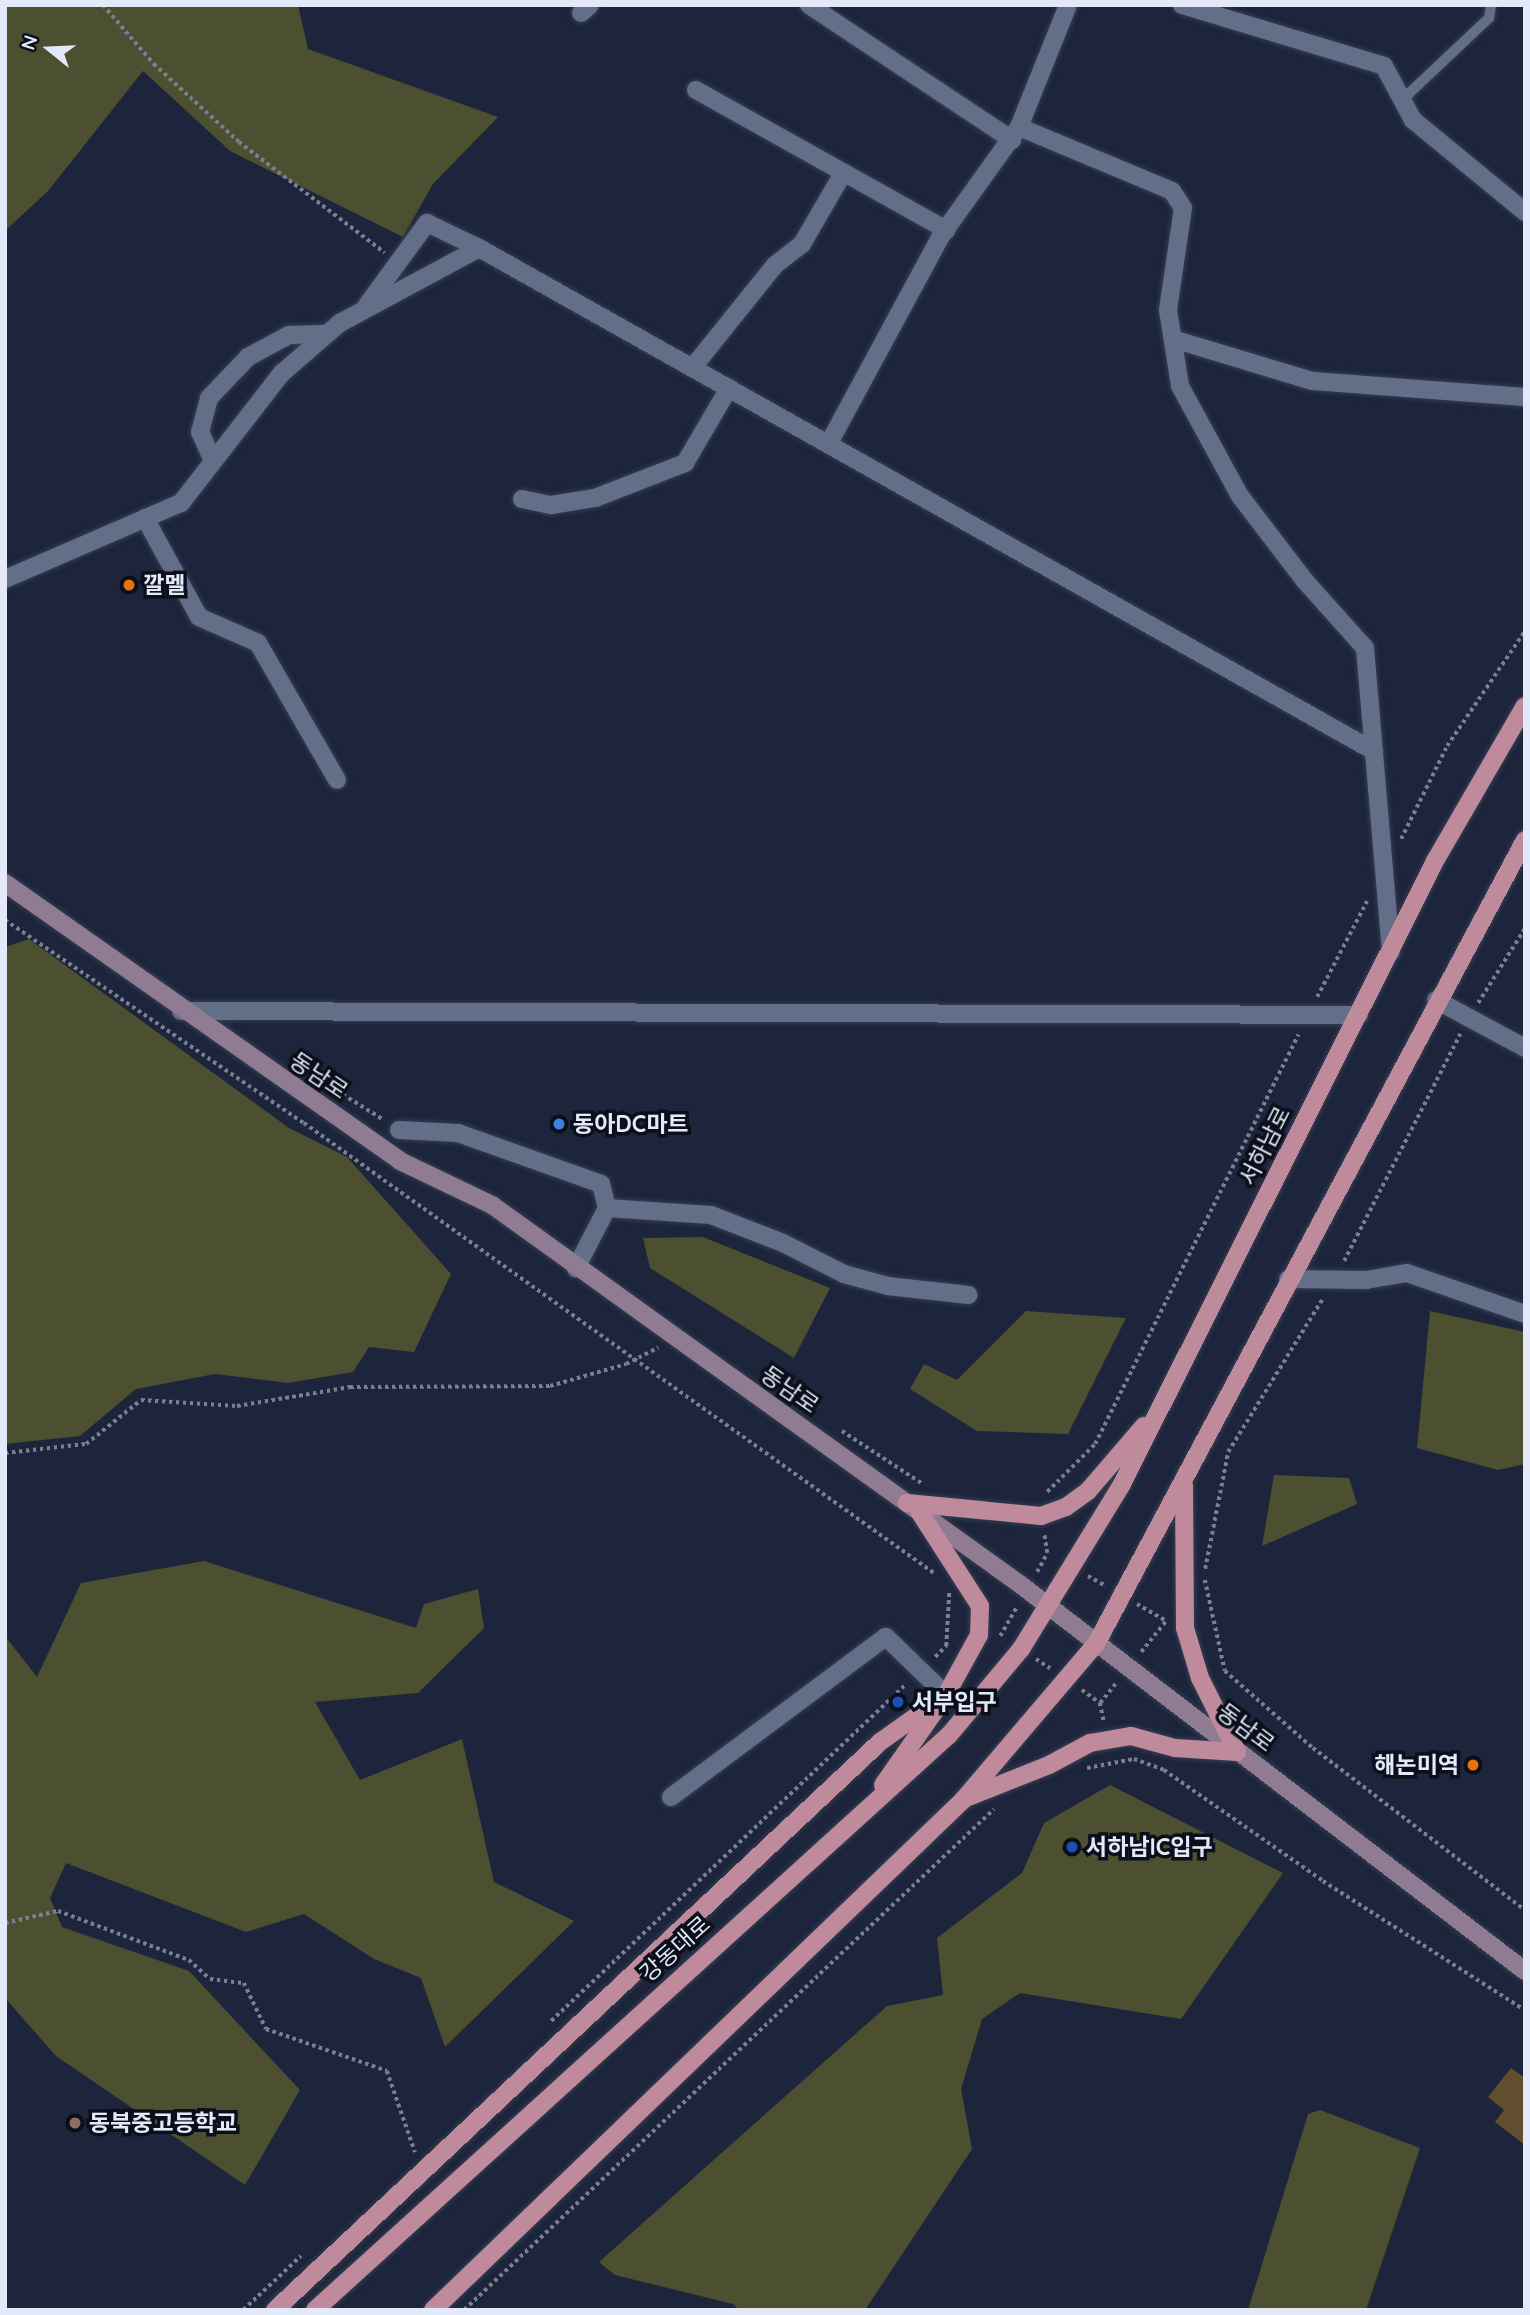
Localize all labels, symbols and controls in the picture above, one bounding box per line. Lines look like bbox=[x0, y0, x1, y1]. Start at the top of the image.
north arrow bbox=[14, 14, 84, 84]
text: N bbox=[15, 32, 43, 53]
place label: 깔멜 bbox=[143, 571, 185, 599]
marker: 깔멜 bbox=[121, 577, 137, 593]
street label: 동남로 bbox=[285, 1047, 353, 1105]
street label: 서하남로 bbox=[1233, 1102, 1297, 1190]
place label: 동아DC마트 bbox=[573, 1110, 689, 1138]
marker: 동아DC마트 bbox=[551, 1116, 567, 1132]
street label: 동남로 bbox=[756, 1360, 824, 1420]
place label: 서부입구 bbox=[912, 1688, 997, 1716]
marker: 서부입구 bbox=[890, 1694, 906, 1710]
street label: 동남로 bbox=[1212, 1698, 1280, 1758]
place label: 해논미역 bbox=[1374, 1751, 1459, 1779]
marker: 해논미역 bbox=[1465, 1757, 1481, 1773]
place label: 서하남IC입구 bbox=[1086, 1833, 1213, 1861]
marker: 서하남IC입구 bbox=[1064, 1839, 1080, 1855]
street label: 강동대로 bbox=[634, 1910, 716, 1988]
place label: 동북중고등학교 bbox=[89, 2109, 237, 2137]
marker: 동북중고등학교 bbox=[67, 2115, 83, 2131]

